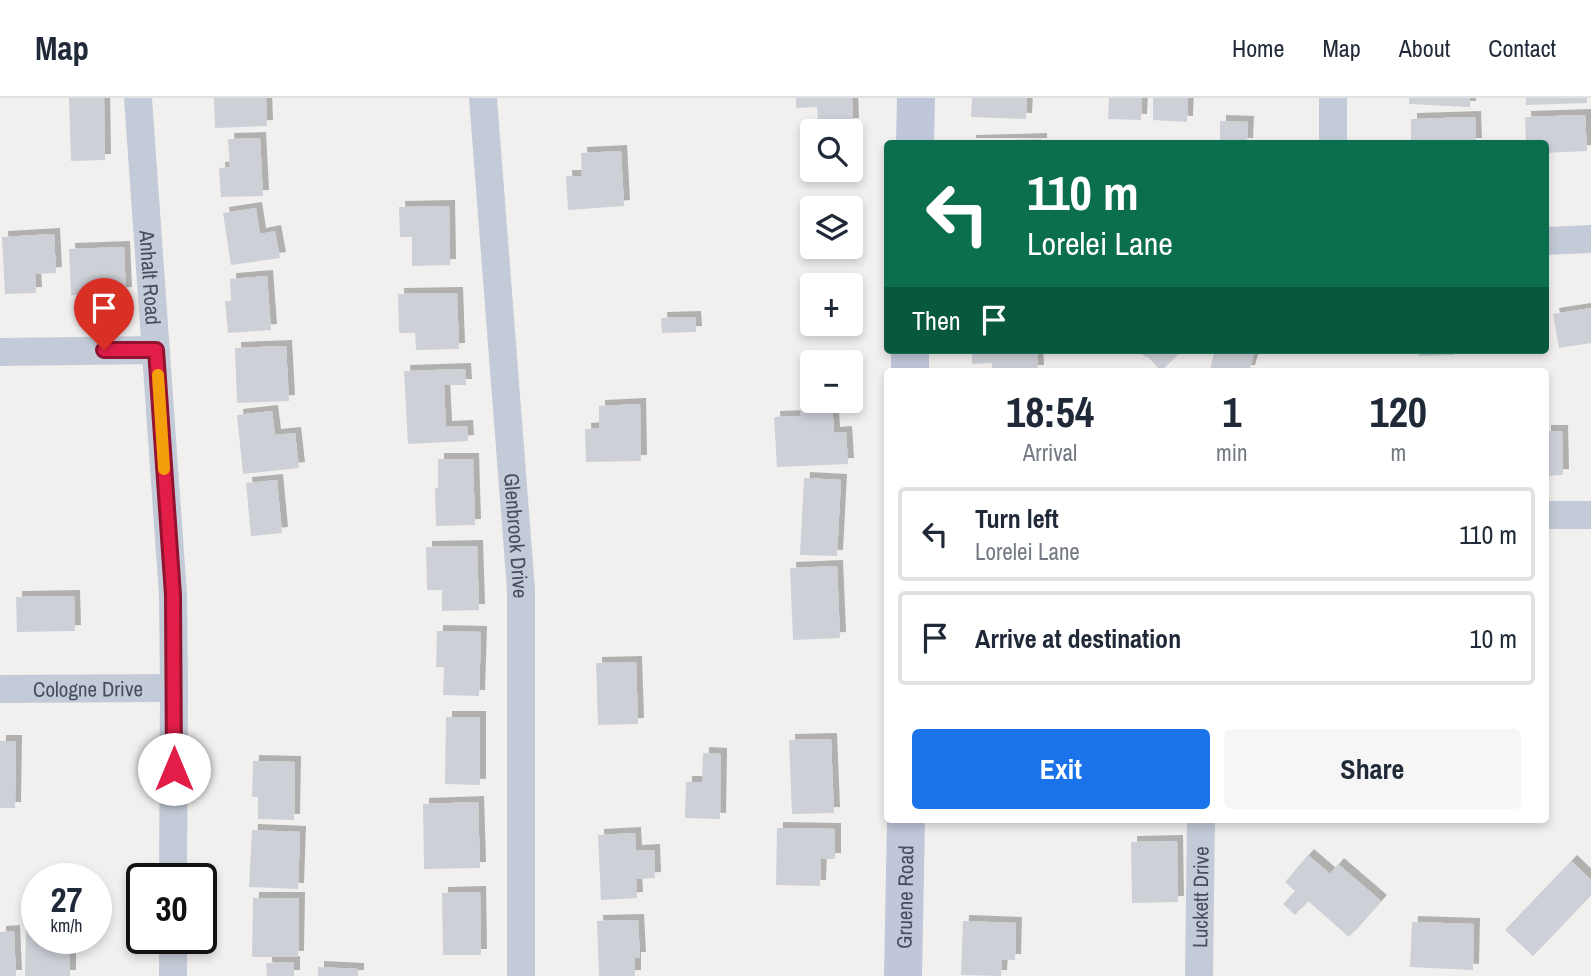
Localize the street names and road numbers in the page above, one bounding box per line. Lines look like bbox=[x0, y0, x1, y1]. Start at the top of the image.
street label: Anhalt Road bbox=[133, 228, 168, 326]
street label: Glenbrook Drive bbox=[498, 472, 536, 598]
street label: Cologne Drive bbox=[33, 674, 143, 703]
street label: Gruene Road bbox=[889, 845, 920, 949]
street label: Luckett Drive bbox=[1185, 846, 1215, 948]

